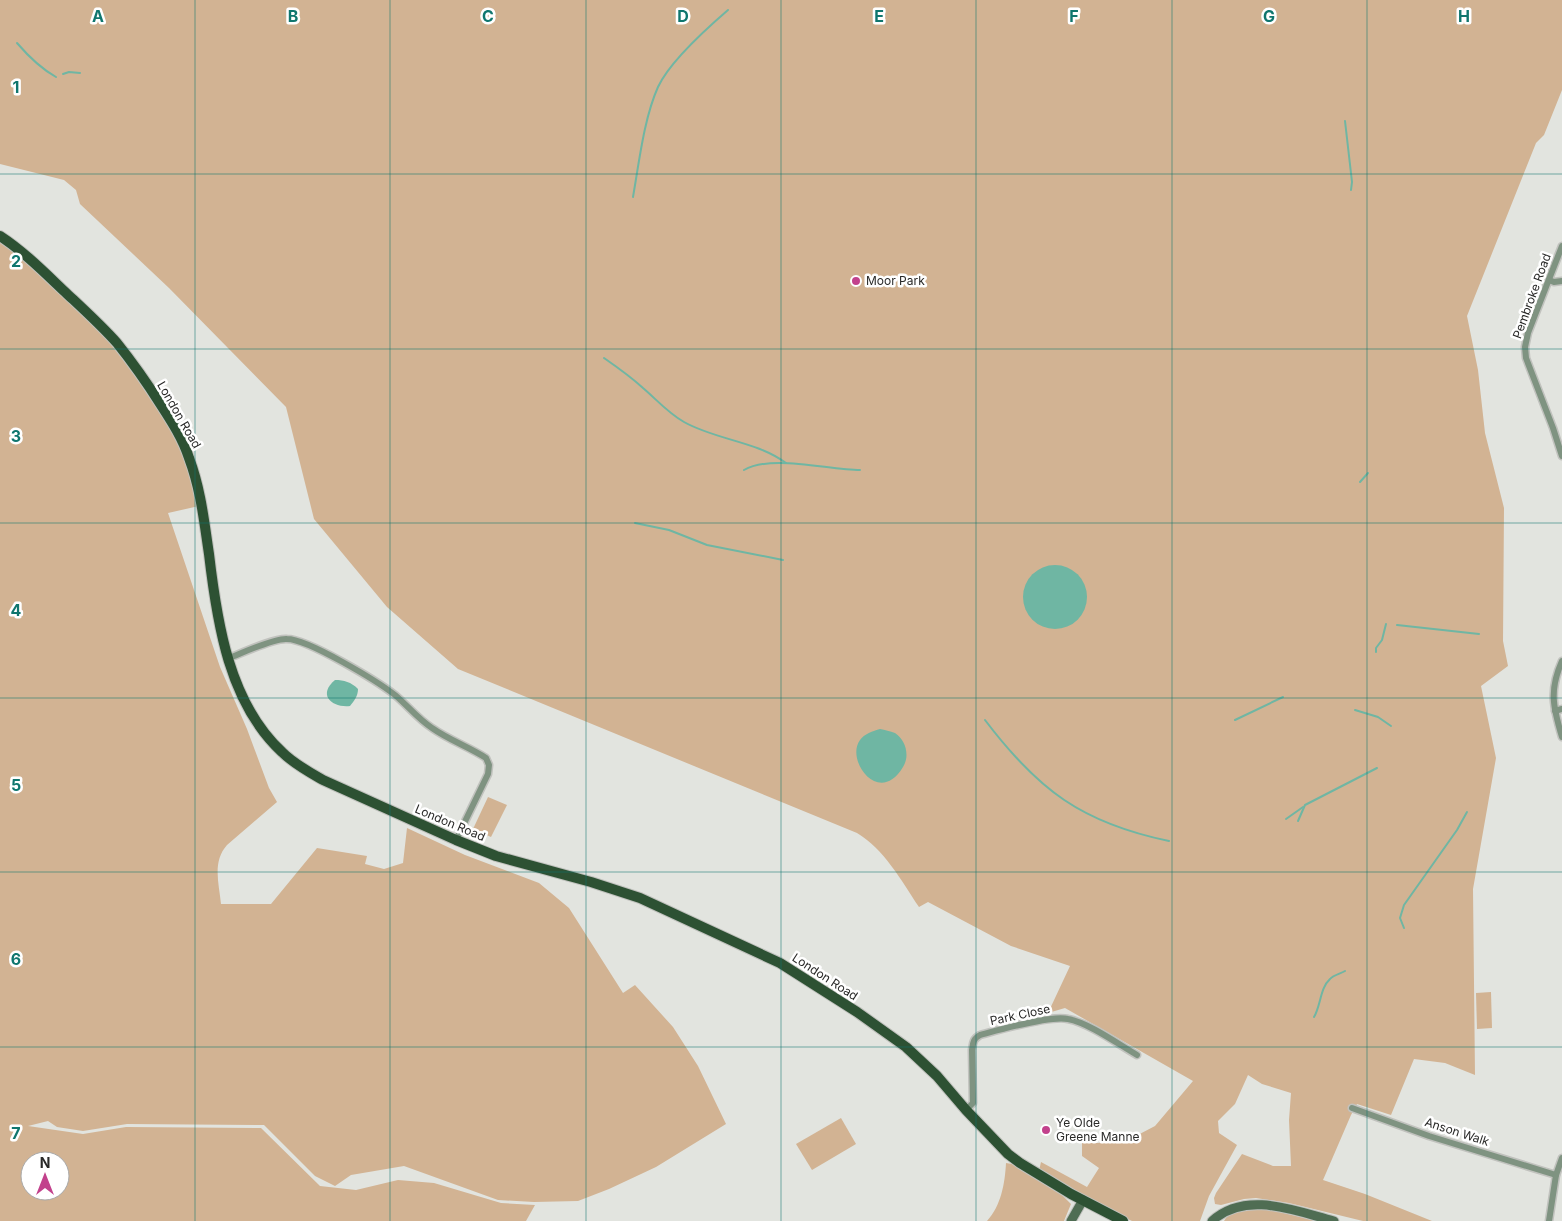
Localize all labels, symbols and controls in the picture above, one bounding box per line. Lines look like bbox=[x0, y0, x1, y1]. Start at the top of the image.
text: A bbox=[92, 6, 104, 26]
text: B bbox=[288, 6, 298, 26]
text: C bbox=[482, 6, 494, 26]
text: D bbox=[677, 6, 689, 26]
text: E bbox=[874, 6, 884, 26]
text: F bbox=[1069, 6, 1079, 26]
text: G bbox=[1263, 6, 1275, 26]
text: H bbox=[1458, 6, 1470, 26]
text: 1 bbox=[13, 77, 19, 97]
text: 2 bbox=[11, 251, 21, 271]
street label: Pembroke Road bbox=[1509, 251, 1554, 340]
place label: Moor Park bbox=[866, 273, 925, 288]
marker: Moor Park bbox=[850, 275, 862, 287]
street label: London Road bbox=[154, 379, 205, 451]
text: 3 bbox=[11, 426, 21, 446]
text: 4 bbox=[11, 600, 22, 620]
text: 5 bbox=[11, 775, 21, 795]
street label: London Road bbox=[413, 801, 488, 844]
text: 6 bbox=[11, 949, 21, 969]
street label: London Road bbox=[790, 950, 861, 1003]
street label: Park Close bbox=[988, 1001, 1051, 1028]
street label: Anson Walk bbox=[1423, 1114, 1492, 1149]
place label: Ye Olde Greene Manne bbox=[1056, 1115, 1139, 1144]
text: 7 bbox=[11, 1123, 21, 1143]
marker: Ye Olde Greene Manne bbox=[1040, 1124, 1052, 1136]
north arrow bbox=[20, 1151, 70, 1201]
text: N bbox=[40, 1154, 50, 1171]

